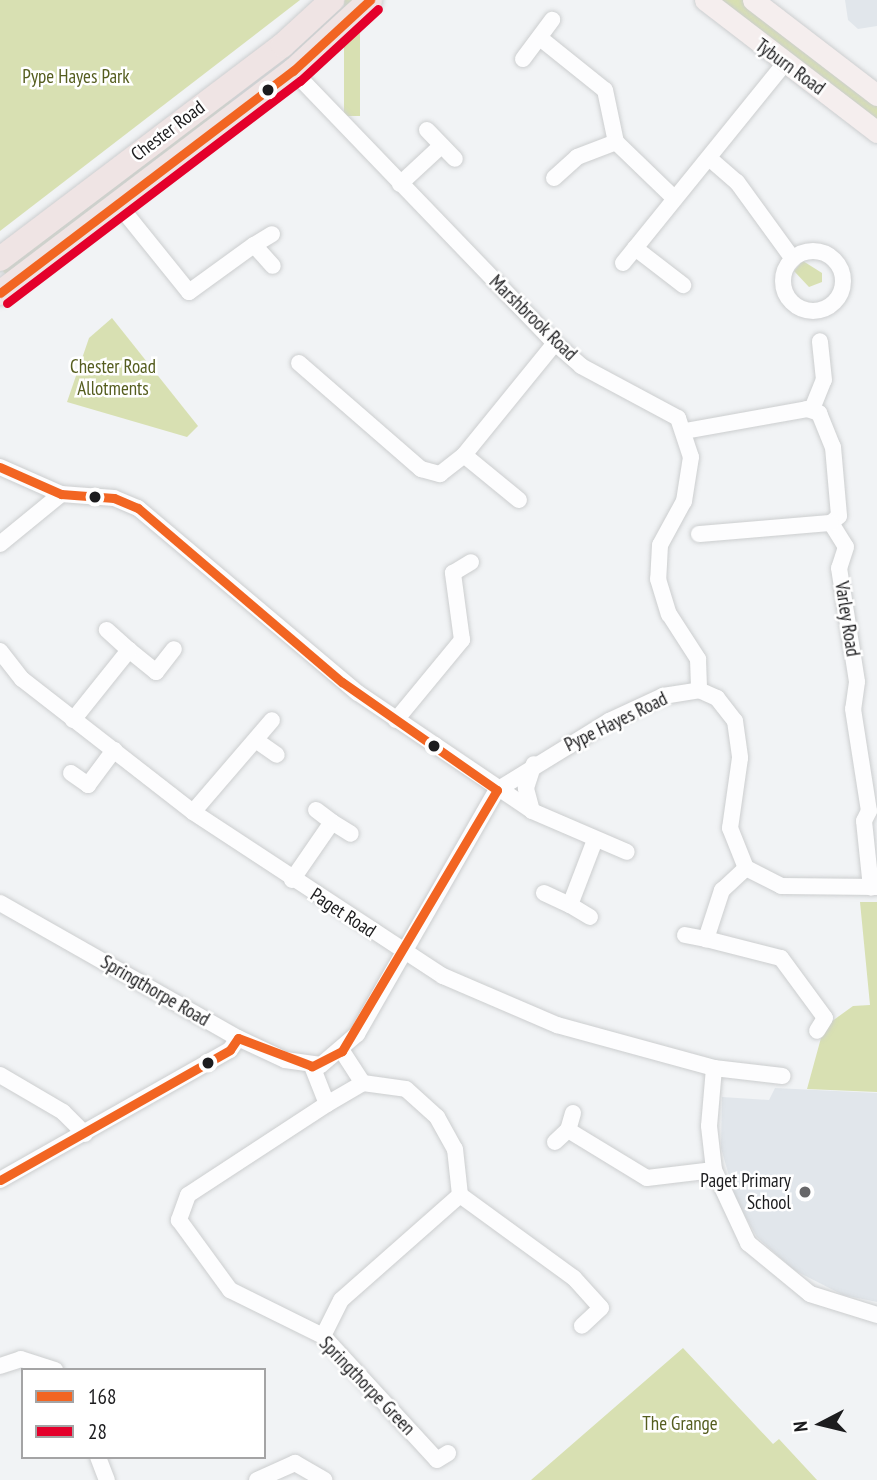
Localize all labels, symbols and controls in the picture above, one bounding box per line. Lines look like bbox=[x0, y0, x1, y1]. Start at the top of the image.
street label: Tyburn Road bbox=[751, 34, 829, 100]
park label: Pype Hayes Park bbox=[22, 66, 130, 88]
unlabelled marker bbox=[261, 83, 275, 97]
street label: Chester Road bbox=[127, 96, 209, 166]
street label: Marshbrook Road bbox=[484, 270, 582, 366]
park label: Chester Road Allotments bbox=[70, 356, 156, 400]
unlabelled marker bbox=[88, 490, 102, 504]
street label: Varley Road bbox=[830, 580, 864, 658]
street label: Pype Hayes Road bbox=[561, 687, 671, 757]
unlabelled marker bbox=[427, 739, 441, 753]
street label: Paget Road bbox=[306, 883, 380, 943]
street label: Springthorpe Road bbox=[97, 951, 213, 1031]
unlabelled marker bbox=[201, 1056, 215, 1070]
place label: Paget Primary School bbox=[700, 1170, 791, 1214]
marker: Paget Primary School bbox=[797, 1184, 813, 1200]
street label: Springthorpe Green bbox=[314, 1332, 420, 1440]
legend bbox=[21, 1368, 266, 1459]
text: 168 bbox=[88, 1383, 116, 1410]
north arrow bbox=[786, 1389, 856, 1459]
park label: The Grange bbox=[642, 1413, 718, 1435]
text: 28 bbox=[88, 1418, 107, 1445]
text: N bbox=[788, 1420, 813, 1433]

